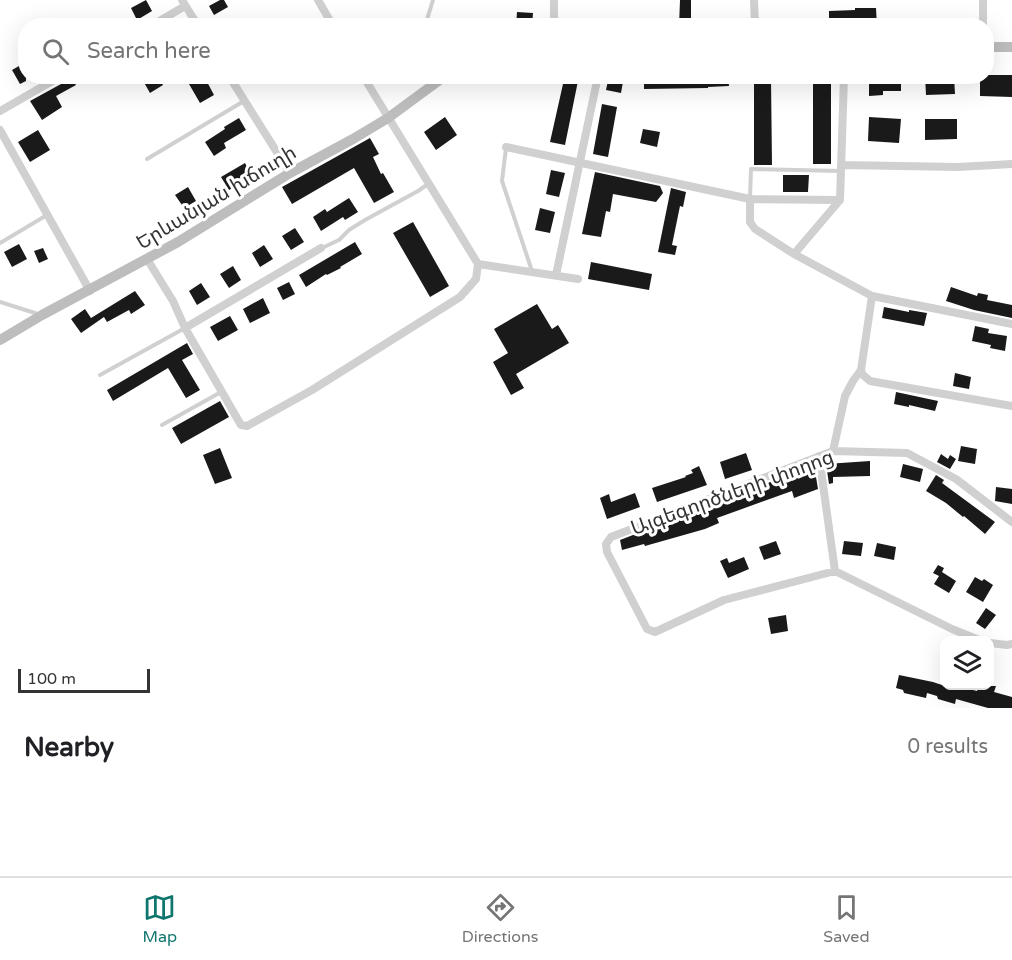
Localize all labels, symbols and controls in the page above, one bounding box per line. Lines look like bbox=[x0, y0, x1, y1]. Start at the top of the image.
search box bbox=[18, 18, 994, 84]
icon: search bbox=[39, 35, 72, 68]
text: Search here bbox=[87, 38, 211, 64]
street label: Երևանյան խճուղի bbox=[132, 141, 301, 255]
street label: Այգեգործների փողոց bbox=[628, 445, 837, 541]
map controls bbox=[940, 636, 994, 690]
button: layers bbox=[940, 636, 994, 690]
scale bar bbox=[18, 666, 150, 694]
text: 100 m bbox=[27, 669, 76, 689]
text: Nearby bbox=[24, 732, 114, 763]
text: 0 results bbox=[908, 735, 988, 759]
tab: Map bbox=[142, 891, 177, 947]
tab: Directions bbox=[462, 891, 538, 947]
tab: Saved bbox=[823, 891, 870, 947]

